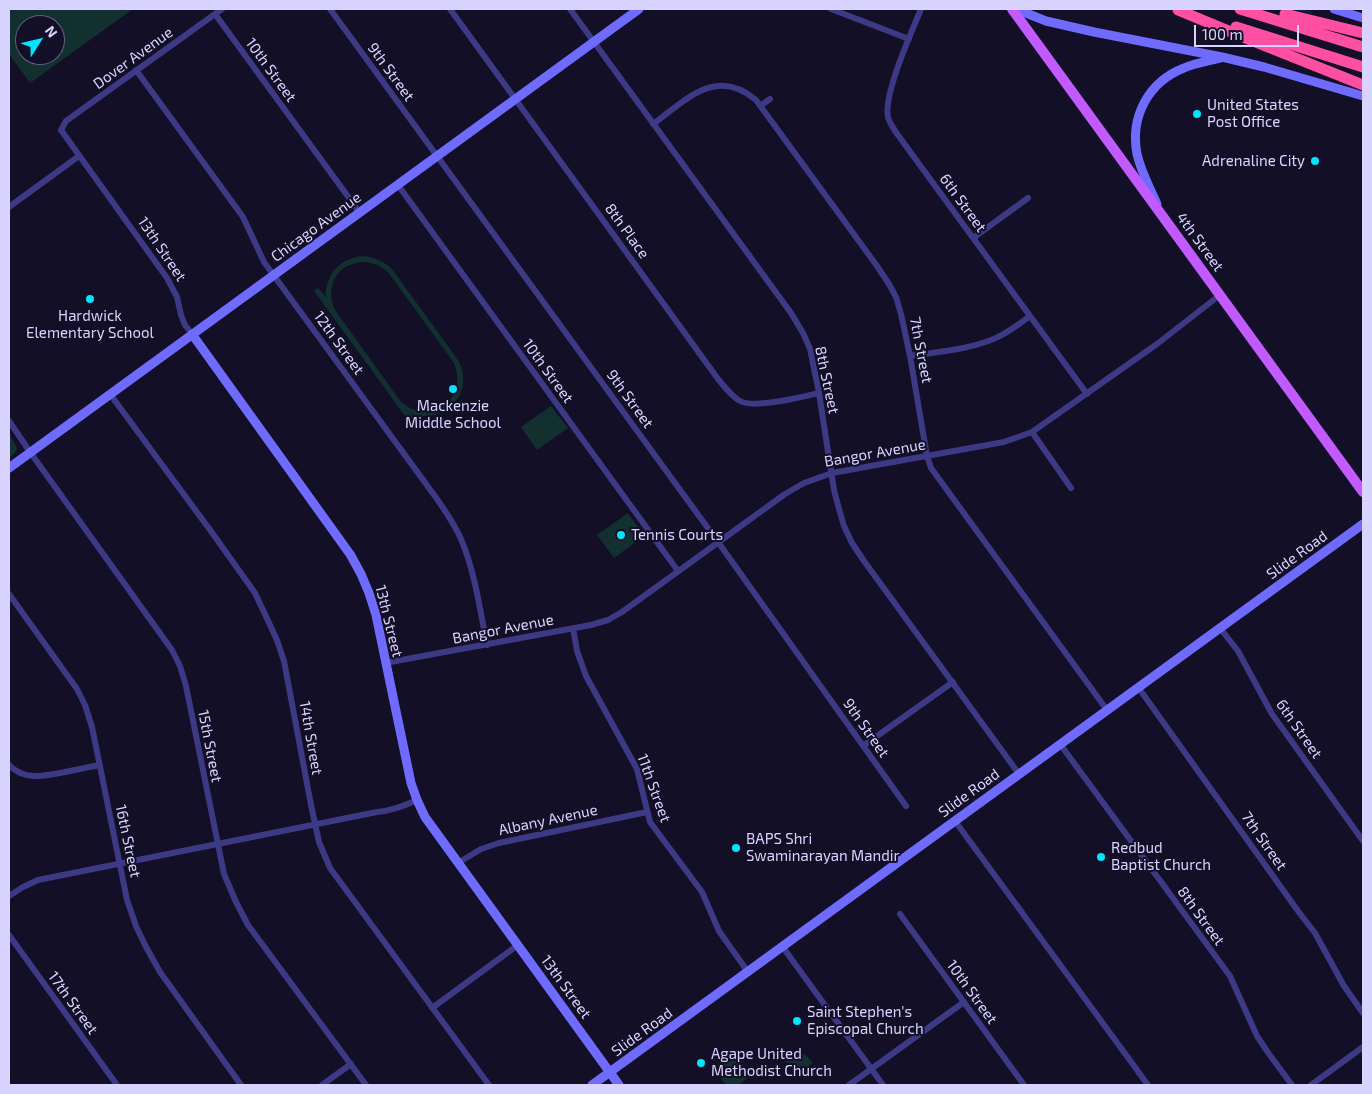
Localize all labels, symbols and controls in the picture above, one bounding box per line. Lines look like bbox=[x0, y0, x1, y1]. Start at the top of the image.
north arrow bbox=[15, 15, 65, 65]
scale bar bbox=[1197, 15, 1302, 47]
text: N bbox=[42, 22, 62, 41]
street label: Dover Avenue bbox=[90, 23, 176, 93]
text: 100 m bbox=[1202, 25, 1243, 43]
street label: 10th Street bbox=[242, 35, 300, 105]
street label: 9th Street bbox=[364, 39, 418, 105]
place label: United States Post Office bbox=[1207, 96, 1299, 131]
marker: United States Post Office bbox=[1191, 108, 1203, 120]
place label: Adrenaline City bbox=[1202, 152, 1305, 170]
marker: Adrenaline City bbox=[1309, 155, 1321, 167]
street label: 6th Street bbox=[936, 170, 990, 236]
street label: Chicago Avenue bbox=[267, 188, 365, 266]
street label: 8th Place bbox=[601, 200, 653, 262]
street label: 4th Street bbox=[1173, 209, 1227, 275]
street label: 13th Street bbox=[134, 213, 190, 285]
marker: Hardwick Elementary School bbox=[84, 293, 96, 305]
place label: Hardwick Elementary School bbox=[26, 307, 154, 342]
street label: 12th Street bbox=[310, 308, 368, 378]
street label: 7th Street bbox=[906, 315, 936, 385]
street label: 10th Street bbox=[519, 336, 577, 406]
street label: 8th Street bbox=[811, 345, 843, 415]
street label: 9th Street bbox=[603, 366, 657, 432]
marker: Mackenzie Middle School bbox=[447, 383, 459, 395]
place label: Mackenzie Middle School bbox=[405, 397, 501, 432]
street label: Bangor Avenue bbox=[823, 435, 927, 471]
place label: Tennis Courts bbox=[631, 526, 723, 544]
street label: Slide Road bbox=[1263, 527, 1331, 583]
marker: Tennis Courts bbox=[615, 529, 627, 541]
street label: 13th Street bbox=[371, 583, 407, 659]
street label: Bangor Avenue bbox=[451, 610, 555, 648]
street label: 9th Street bbox=[839, 695, 893, 761]
street label: 6th Street bbox=[1272, 696, 1326, 762]
street label: 14th Street bbox=[296, 700, 326, 776]
street label: 15th Street bbox=[194, 708, 226, 784]
street label: 11th Street bbox=[633, 751, 675, 825]
street label: Slide Road bbox=[935, 765, 1003, 821]
street label: Albany Avenue bbox=[497, 801, 599, 839]
street label: 16th Street bbox=[112, 803, 144, 879]
street label: 7th Street bbox=[1237, 808, 1291, 874]
place label: BAPS Shri Swaminarayan Mandir bbox=[746, 830, 900, 865]
place label: Redbud Baptist Church bbox=[1111, 839, 1211, 874]
marker: BAPS Shri Swaminarayan Mandir bbox=[730, 842, 742, 854]
marker: Redbud Baptist Church bbox=[1095, 851, 1107, 863]
street label: 8th Street bbox=[1174, 883, 1228, 949]
street label: 13th Street bbox=[537, 952, 595, 1022]
street label: 10th Street bbox=[943, 957, 1001, 1027]
street label: 17th Street bbox=[44, 968, 102, 1038]
place label: Saint Stephen's Episcopal Church bbox=[807, 1003, 924, 1038]
street label: Slide Road bbox=[608, 1004, 676, 1060]
marker: Saint Stephen's Episcopal Church bbox=[791, 1015, 803, 1027]
place label: Agape United Methodist Church bbox=[711, 1045, 832, 1080]
marker: Agape United Methodist Church bbox=[695, 1057, 707, 1069]

